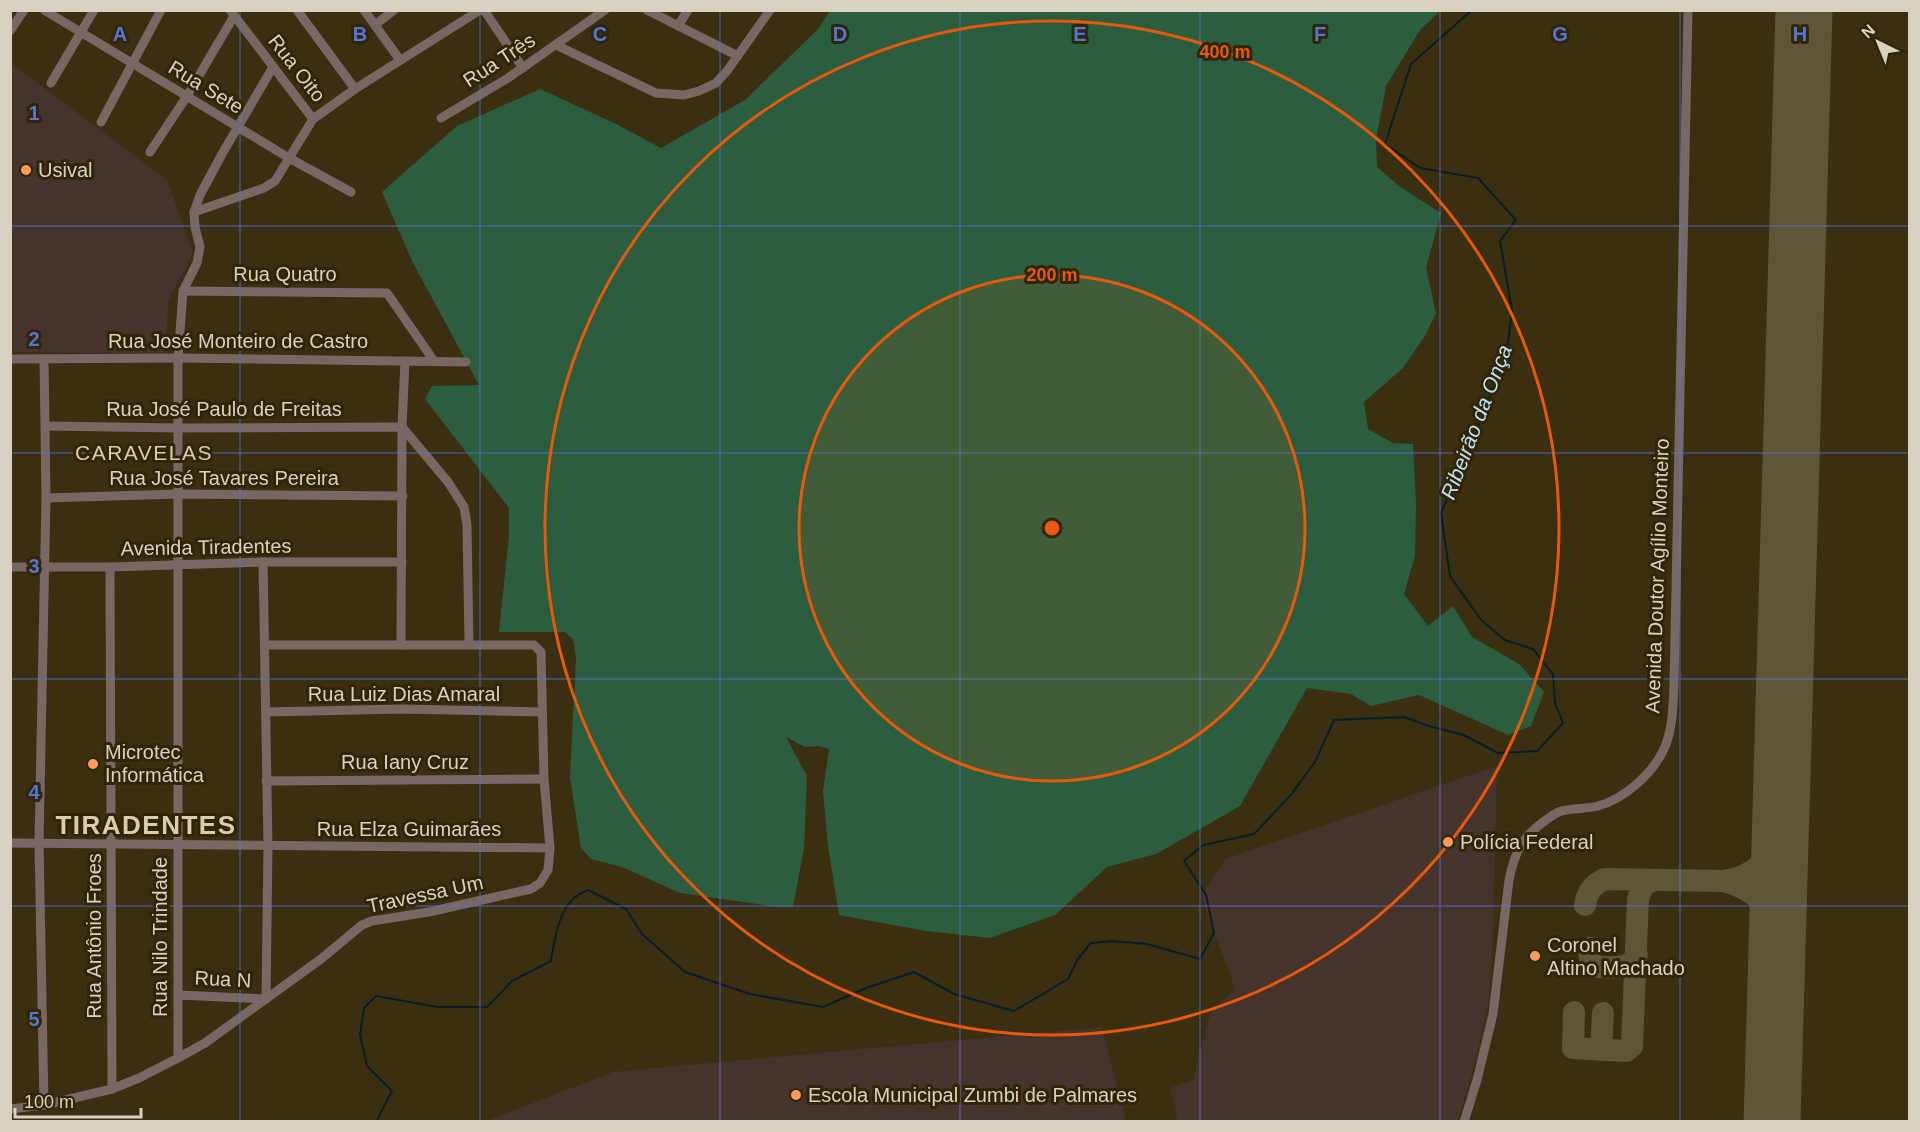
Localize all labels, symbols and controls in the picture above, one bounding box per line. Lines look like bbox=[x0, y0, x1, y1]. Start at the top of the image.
north arrow bbox=[1848, 12, 1908, 72]
text: N bbox=[1858, 21, 1878, 42]
text: A bbox=[113, 23, 127, 45]
text: B bbox=[353, 23, 367, 45]
text: C bbox=[593, 23, 607, 45]
text: D bbox=[833, 23, 847, 45]
text: E bbox=[1073, 23, 1087, 45]
text: F bbox=[1314, 23, 1326, 45]
text: G bbox=[1552, 23, 1568, 45]
text: H bbox=[1793, 23, 1807, 45]
street label: Rua Três bbox=[459, 29, 539, 91]
street label: Rua Oito bbox=[264, 30, 330, 106]
text: 400 m bbox=[1199, 42, 1251, 62]
street label: Rua Sete bbox=[165, 56, 247, 118]
text: 1 bbox=[28, 102, 40, 124]
place label: Usival bbox=[38, 159, 92, 181]
marker: Usival bbox=[19, 163, 33, 177]
street label: Rua Quatro bbox=[233, 263, 337, 285]
text: 200 m bbox=[1026, 265, 1078, 285]
text: 2 bbox=[28, 328, 40, 350]
street label: Rua José Monteiro de Castro bbox=[108, 330, 368, 352]
water label: Ribeirão da Onça bbox=[1436, 342, 1516, 502]
street label: Rua José Paulo de Freitas bbox=[106, 398, 342, 420]
street label: Avenida Doutor Agílio Monteiro bbox=[1641, 438, 1673, 714]
district label: CARAVELAS bbox=[75, 441, 213, 464]
street label: Rua José Tavares Pereira bbox=[109, 467, 340, 489]
centre of rings bbox=[1042, 518, 1062, 538]
street label: Avenida Tiradentes bbox=[120, 535, 292, 559]
text: 3 bbox=[28, 555, 40, 577]
street label: Rua Luiz Dias Amaral bbox=[308, 683, 500, 705]
place label: Microtec Informática bbox=[105, 741, 205, 786]
street label: Rua Iany Cruz bbox=[341, 751, 469, 773]
marker: Microtec Informática bbox=[86, 757, 100, 771]
text: 4 bbox=[28, 781, 40, 803]
district label: TIRADENTES bbox=[55, 810, 237, 840]
street label: Rua Elza Guimarães bbox=[317, 818, 501, 840]
place label: Polícia Federal bbox=[1460, 831, 1593, 853]
marker: Polícia Federal bbox=[1441, 835, 1455, 849]
street label: Rua Antônio Froes bbox=[83, 853, 105, 1019]
street label: Rua Nilo Trindade bbox=[149, 857, 171, 1017]
street label: Travessa Um bbox=[365, 871, 485, 917]
place label: Coronel Altino Machado bbox=[1547, 934, 1685, 979]
marker: Coronel Altino Machado bbox=[1528, 949, 1542, 963]
street label: Rua N bbox=[194, 967, 252, 991]
text: 5 bbox=[28, 1008, 40, 1030]
scale bar bbox=[15, 1081, 141, 1119]
place label: Escola Municipal Zumbi de Palmares bbox=[808, 1084, 1137, 1106]
marker: Escola Municipal Zumbi de Palmares bbox=[789, 1088, 803, 1102]
text: 100 m bbox=[24, 1092, 74, 1112]

